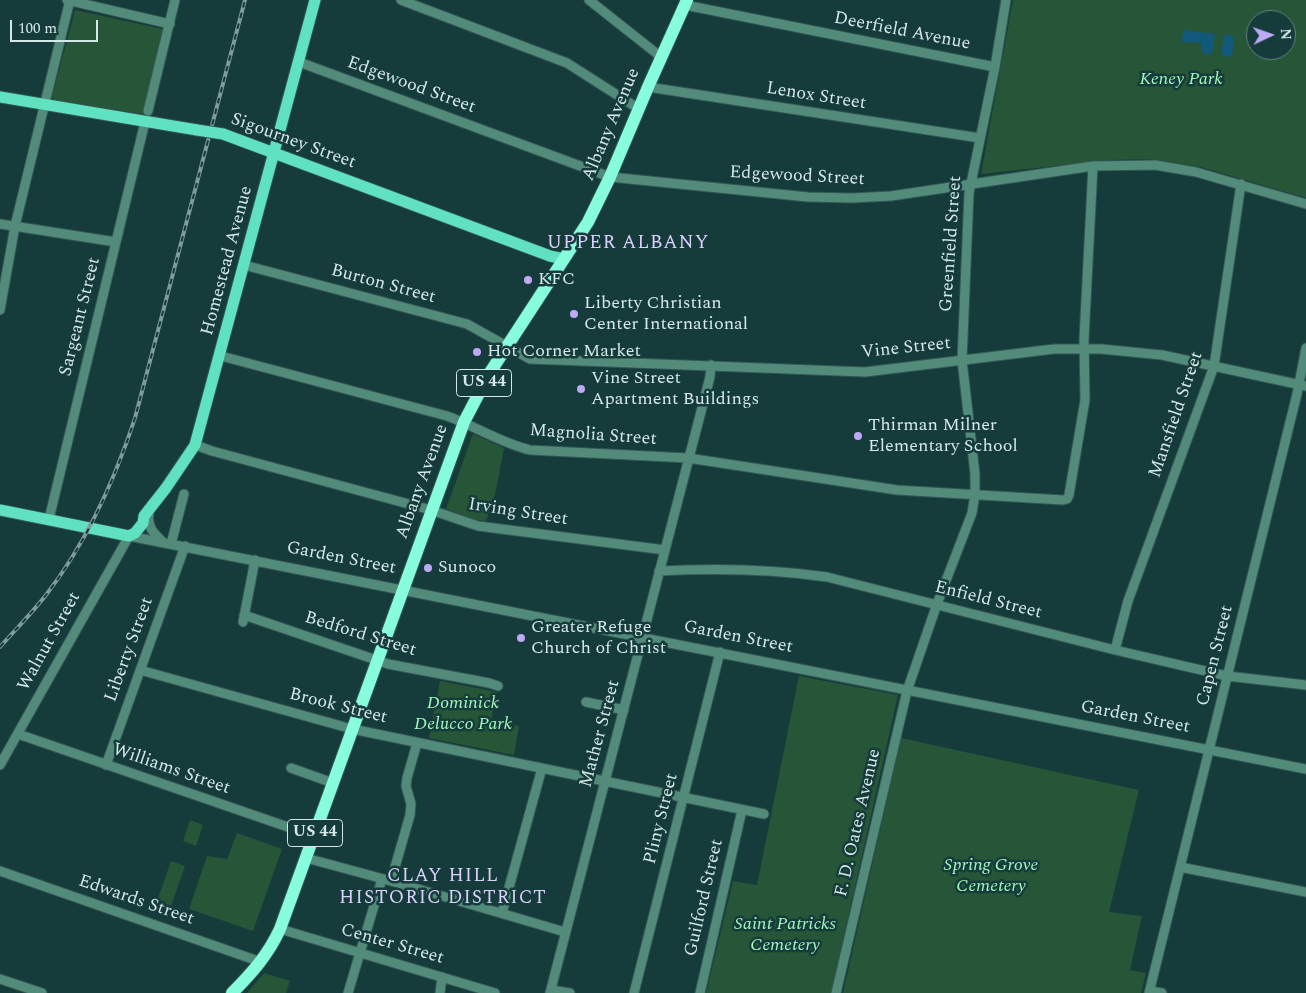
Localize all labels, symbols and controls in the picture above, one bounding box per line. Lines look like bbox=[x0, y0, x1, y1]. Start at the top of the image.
street label: Deerfield Avenue bbox=[832, 8, 972, 56]
scale bar bbox=[12, 10, 100, 42]
north arrow bbox=[1246, 10, 1296, 60]
text: 100 m bbox=[18, 17, 57, 40]
text: N bbox=[1275, 28, 1296, 41]
street label: Edgewood Street bbox=[344, 53, 478, 119]
street label: Albany Avenue bbox=[579, 65, 645, 185]
park label: Keney Park bbox=[1139, 69, 1223, 91]
street label: Lenox Street bbox=[765, 78, 867, 116]
street label: Sigourney Street bbox=[228, 109, 358, 175]
street label: Edgewood Street bbox=[729, 163, 865, 191]
street label: Greenfield Street bbox=[936, 175, 968, 313]
street label: Homestead Avenue bbox=[198, 184, 258, 338]
district label: UPPER ALBANY bbox=[545, 233, 711, 255]
street label: Sargeant Street bbox=[56, 255, 106, 379]
street label: Burton Street bbox=[328, 261, 438, 309]
place label: KFC bbox=[538, 269, 575, 291]
marker: KFC bbox=[522, 274, 534, 286]
place label: Liberty Christian Center International bbox=[584, 293, 748, 336]
marker: Liberty Christian Center International bbox=[568, 308, 580, 320]
street label: Vine Street bbox=[860, 334, 952, 364]
place label: Hot Corner Market bbox=[487, 341, 641, 363]
marker: Hot Corner Market bbox=[471, 346, 483, 358]
street label: Mansfield Street bbox=[1145, 349, 1209, 481]
place label: Vine Street Apartment Buildings bbox=[591, 368, 759, 410]
road number: US 44 bbox=[456, 369, 512, 396]
marker: Vine Street Apartment Buildings bbox=[575, 383, 587, 395]
place label: Thirman Milner Elementary School bbox=[868, 415, 1018, 458]
street label: Magnolia Street bbox=[529, 421, 657, 451]
street label: Albany Avenue bbox=[392, 422, 454, 542]
marker: Thirman Milner Elementary School bbox=[852, 430, 864, 442]
street label: Irving Street bbox=[467, 494, 569, 532]
street label: Garden Street bbox=[285, 538, 397, 580]
place label: Sunoco bbox=[438, 557, 496, 579]
marker: Sunoco bbox=[422, 562, 434, 574]
street label: Enfield Street bbox=[932, 577, 1044, 625]
street label: Walnut Street bbox=[14, 589, 86, 695]
street label: Liberty Street bbox=[101, 595, 159, 705]
street label: Capen Street bbox=[1193, 603, 1239, 709]
street label: Bedford Street bbox=[302, 608, 418, 662]
place label: Greater Refuge Church of Christ bbox=[531, 617, 666, 660]
street label: Garden Street bbox=[682, 617, 794, 659]
marker: Greater Refuge Church of Christ bbox=[515, 632, 527, 644]
street label: Mather Street bbox=[576, 678, 626, 790]
street label: Brook Street bbox=[287, 684, 389, 730]
park label: Dominick Delucco Park bbox=[414, 693, 512, 736]
street label: Garden Street bbox=[1079, 697, 1191, 739]
street label: Williams Street bbox=[109, 740, 233, 800]
street label: F. D. Oates Avenue bbox=[831, 747, 887, 899]
street label: Pliny Street bbox=[640, 771, 684, 867]
road number: US 44 bbox=[288, 820, 342, 846]
street label: Guilford Street bbox=[681, 837, 729, 959]
park label: Spring Grove Cemetery bbox=[944, 855, 1038, 898]
district label: CLAY HILL HISTORIC DISTRICT bbox=[337, 866, 549, 910]
street label: Edwards Street bbox=[75, 871, 197, 931]
park label: Saint Patricks Cemetery bbox=[734, 914, 836, 956]
street label: Center Street bbox=[338, 920, 446, 970]

